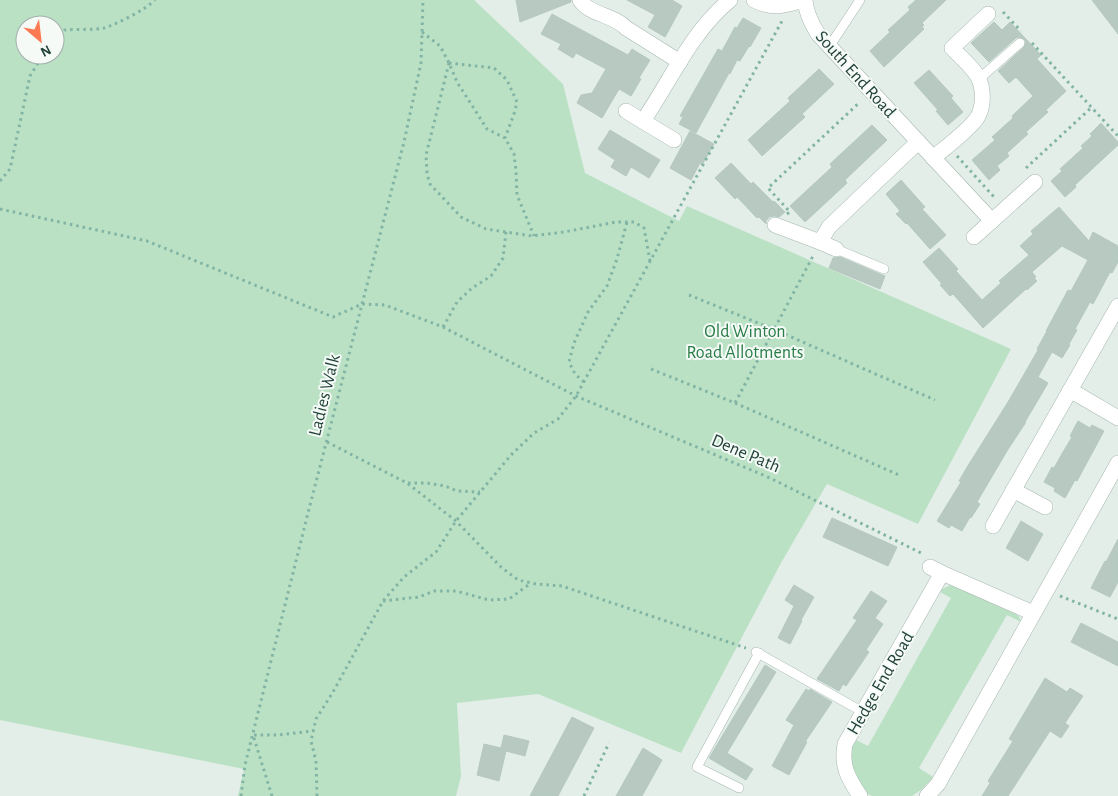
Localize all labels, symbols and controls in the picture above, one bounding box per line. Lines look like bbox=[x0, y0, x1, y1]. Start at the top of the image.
north arrow bbox=[15, 15, 65, 65]
street label: South End Road bbox=[812, 28, 899, 122]
text: N bbox=[38, 42, 53, 59]
park label: Old Winton Road Allotments bbox=[686, 323, 804, 362]
street label: Ladies Walk bbox=[306, 352, 344, 438]
street label: Dene Path bbox=[709, 431, 783, 476]
street label: Hedge End Road bbox=[844, 629, 918, 738]

